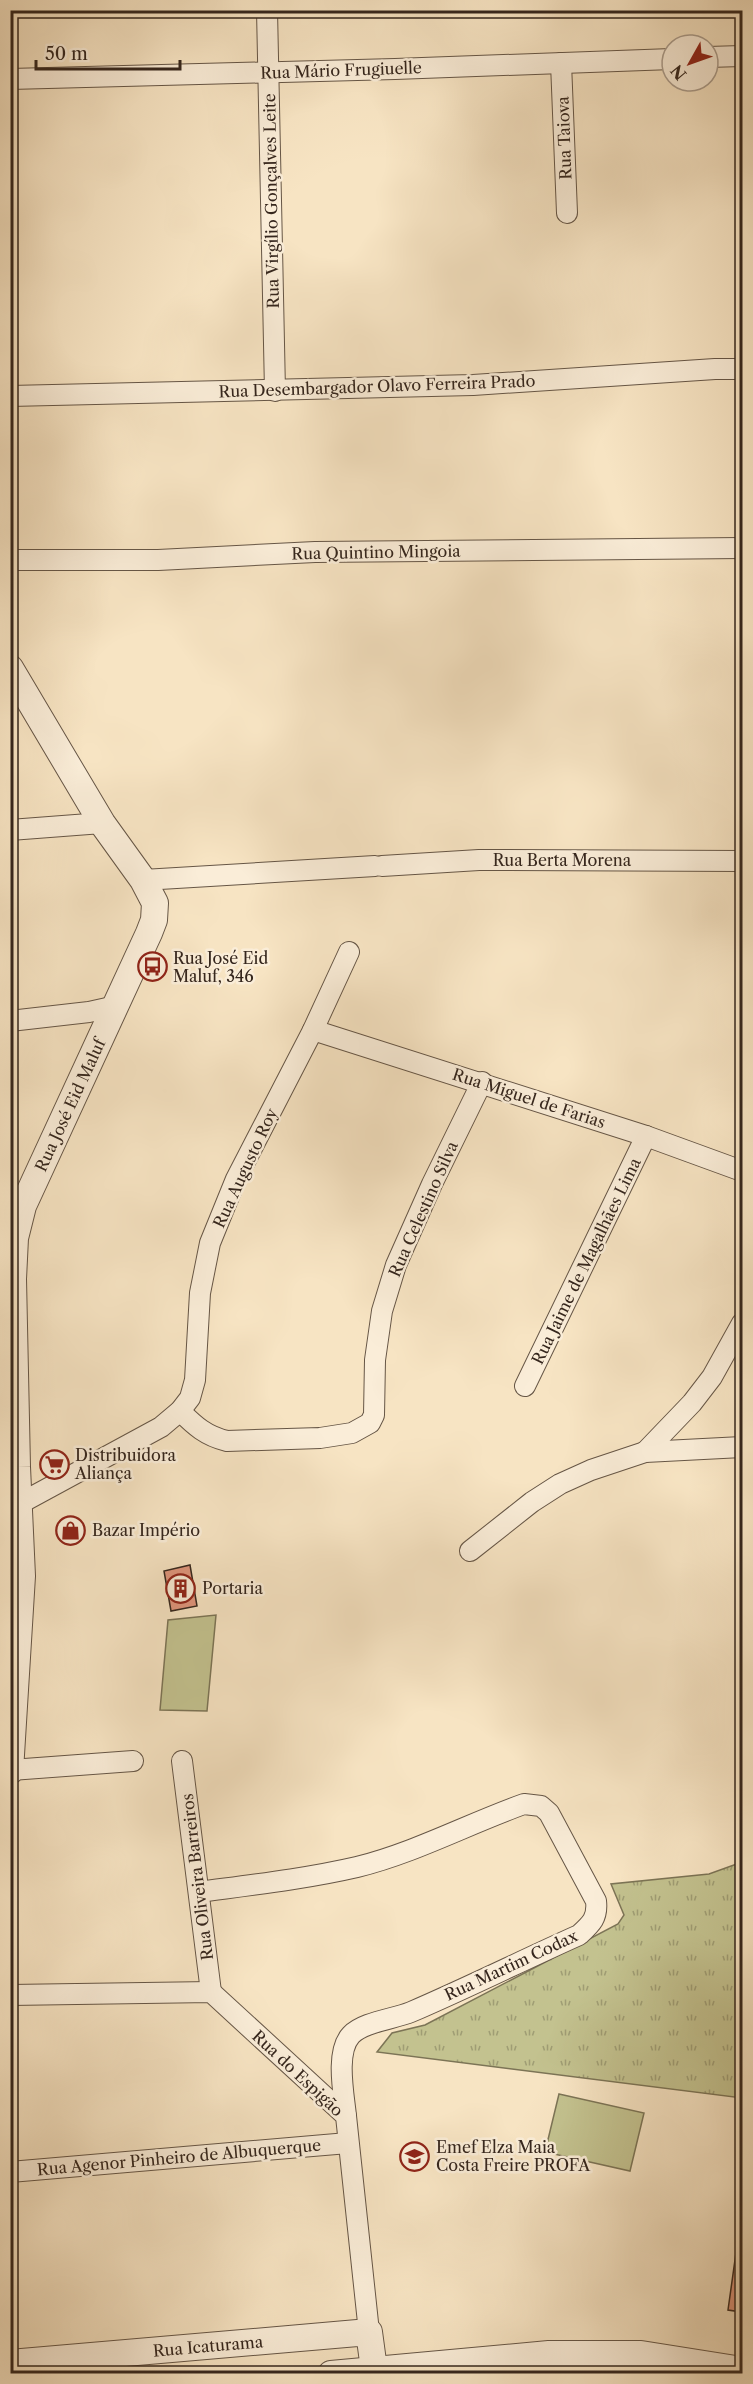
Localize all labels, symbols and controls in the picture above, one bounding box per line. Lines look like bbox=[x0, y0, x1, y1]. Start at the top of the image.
scale bar bbox=[36, 33, 180, 71]
north arrow bbox=[660, 33, 720, 93]
text: 50 m bbox=[45, 43, 88, 65]
street label: Rua Mário Frugiuelle bbox=[260, 57, 422, 83]
text: N bbox=[666, 61, 691, 84]
street label: Rua Virgílio Gonçalves Leite bbox=[259, 93, 283, 309]
street label: Rua Taiova bbox=[553, 95, 575, 180]
street label: Rua Desembargador Olavo Ferreira Prado bbox=[218, 370, 536, 402]
street label: Rua Quintino Mingoia bbox=[291, 541, 461, 563]
street label: Rua Berta Morena bbox=[493, 850, 632, 870]
place label: Rua José Eid Maluf, 346 bbox=[173, 948, 268, 986]
bus stop icon: Rua José Eid Maluf, 346 bbox=[136, 951, 168, 983]
street label: Rua José Eid Maluf bbox=[30, 1033, 111, 1175]
street label: Rua Miguel de Farias bbox=[450, 1064, 608, 1132]
street label: Rua Augusto Roy bbox=[209, 1104, 282, 1231]
street label: Rua Celestino Silva bbox=[384, 1138, 462, 1280]
street label: Rua Jaime de Magalhães Lima bbox=[527, 1154, 645, 1368]
place label: Distribuidora Aliança bbox=[74, 1445, 177, 1483]
supermarket icon: Distribuidora Aliança bbox=[38, 1448, 70, 1480]
shop icon: Bazar Império bbox=[55, 1514, 87, 1546]
place label: Bazar Império bbox=[92, 1520, 200, 1540]
building icon: Portaria bbox=[165, 1572, 197, 1604]
place label: Portaria bbox=[202, 1578, 263, 1598]
street label: Rua Oliveira Barreiros bbox=[177, 1792, 217, 1962]
street label: Rua Martim Codax bbox=[441, 1925, 581, 2005]
street label: Rua do Espigão bbox=[248, 2026, 348, 2120]
street label: Rua Agenor Pinheiro de Albuquerque bbox=[36, 2135, 322, 2179]
place label: Emef Elza Maia Costa Freire PROFA bbox=[436, 2137, 591, 2175]
school or university icon: Emef Elza Maia Costa Freire PROFA bbox=[399, 2140, 431, 2172]
street label: Rua Icaturama bbox=[152, 2331, 264, 2361]

